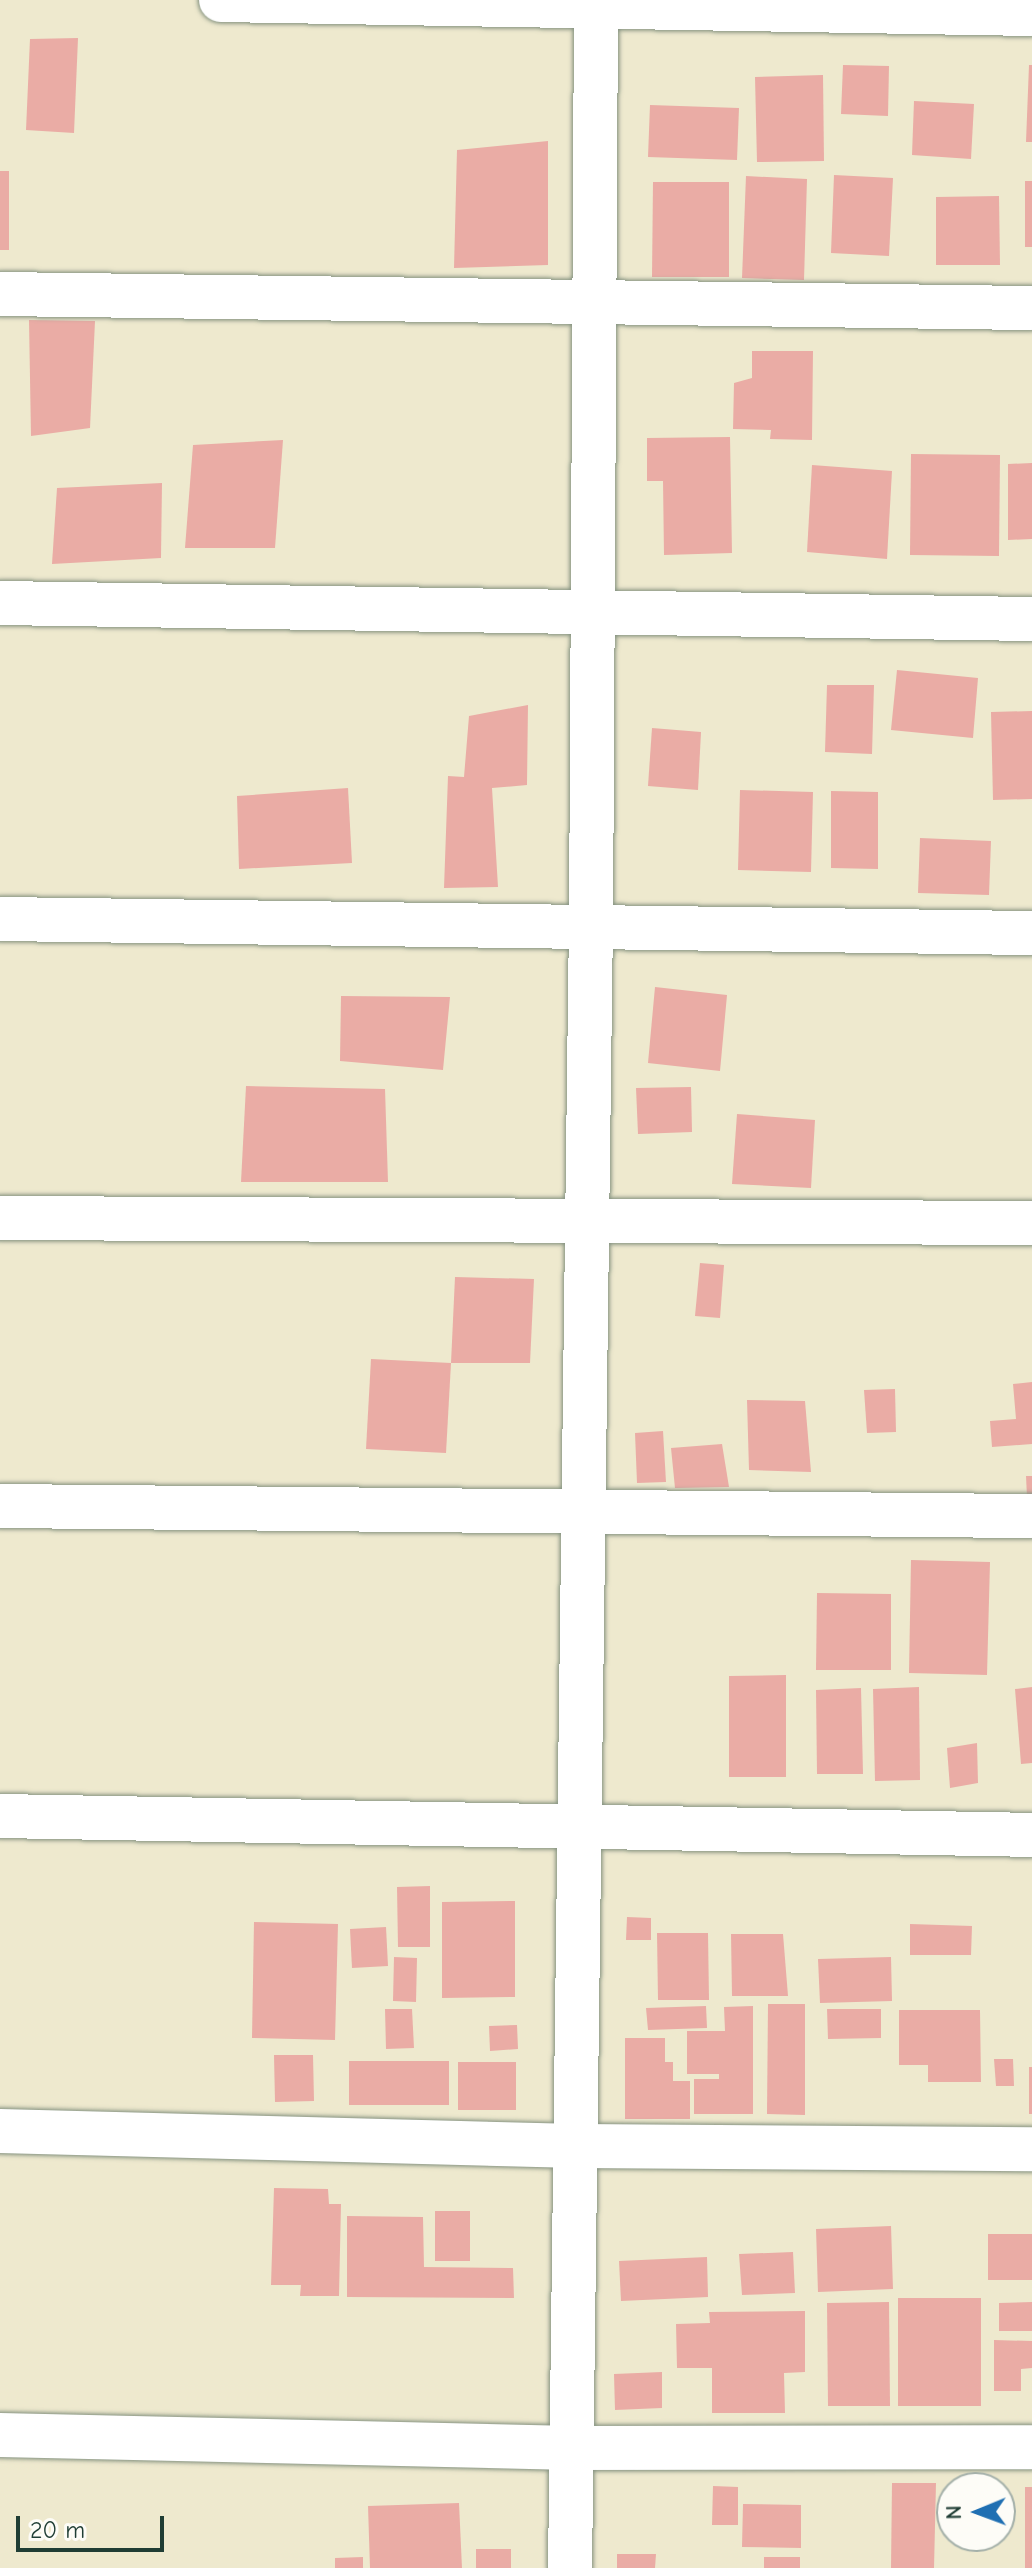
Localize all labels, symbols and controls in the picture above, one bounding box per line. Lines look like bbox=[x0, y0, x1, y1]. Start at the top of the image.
north arrow bbox=[936, 2472, 1016, 2552]
scale bar bbox=[20, 2500, 168, 2550]
text: N bbox=[941, 2505, 967, 2520]
text: 20 m bbox=[30, 2516, 85, 2544]

